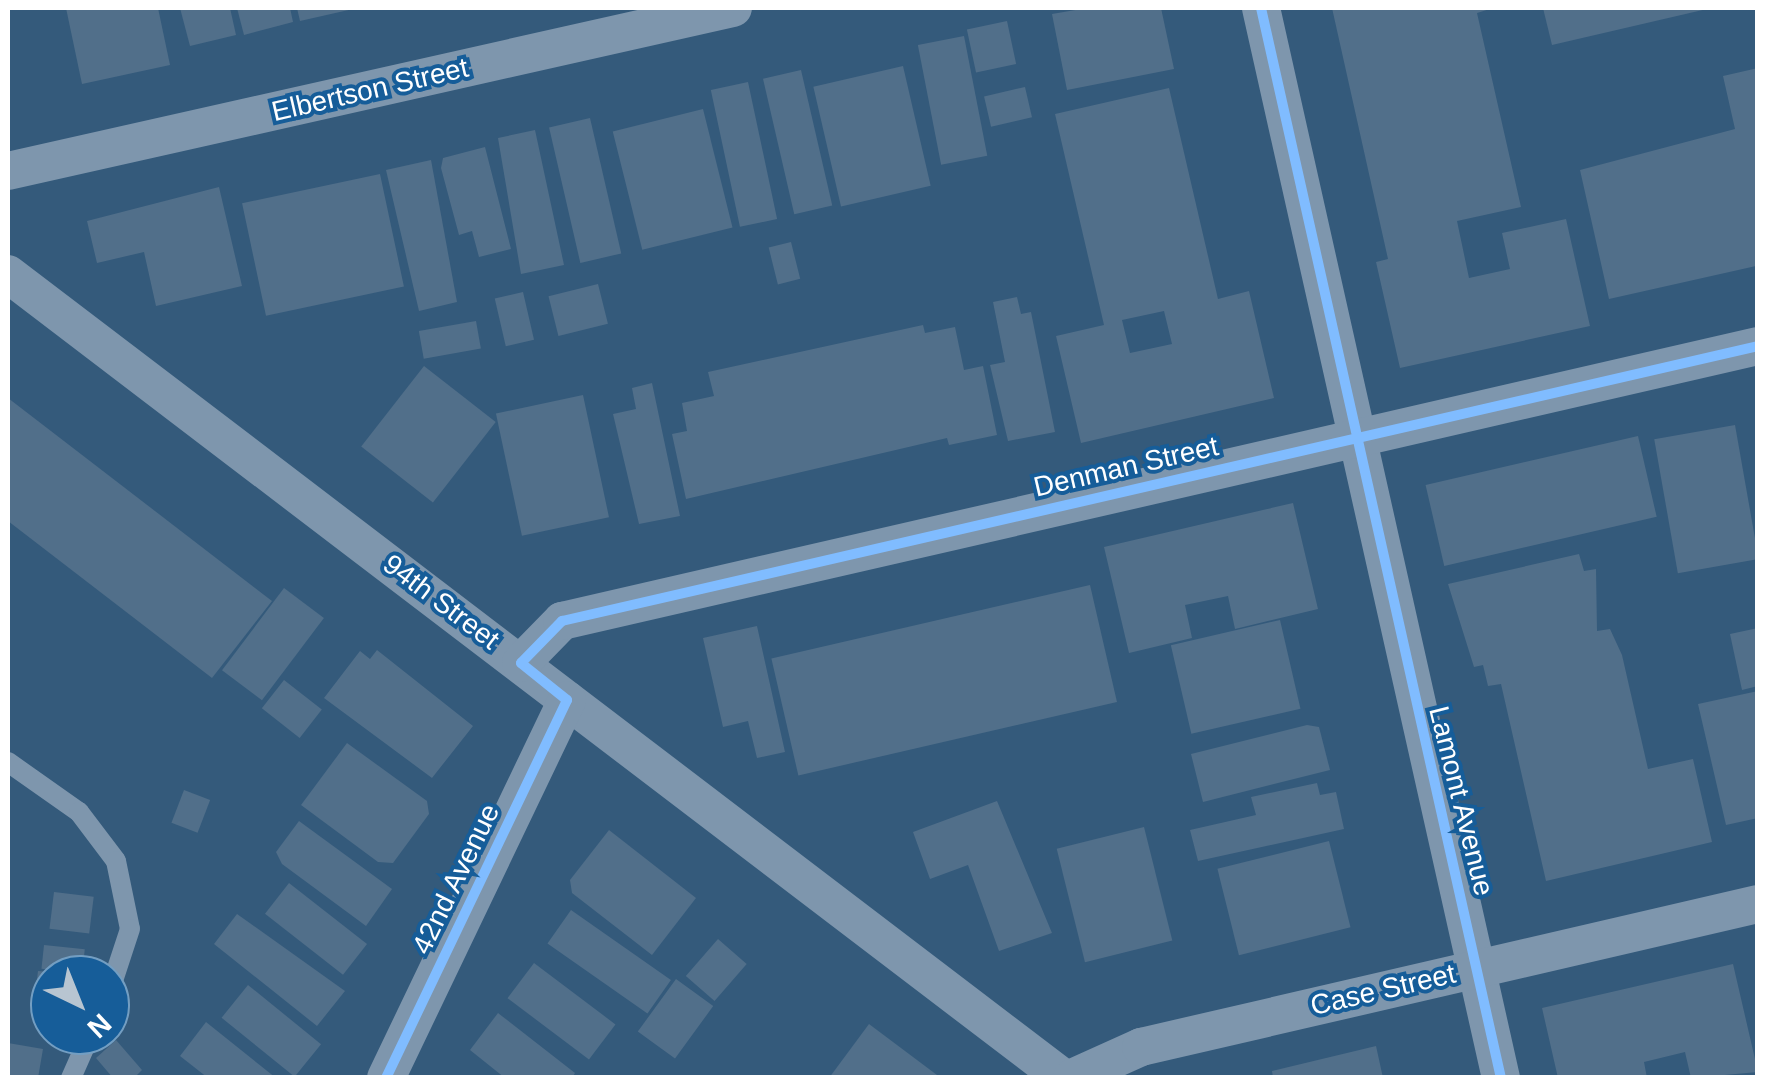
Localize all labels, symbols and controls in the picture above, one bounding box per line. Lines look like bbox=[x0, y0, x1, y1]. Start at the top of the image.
street label: Elbertson Street bbox=[268, 51, 472, 129]
street label: Denman Street bbox=[1030, 429, 1222, 505]
street label: 94th Street bbox=[376, 547, 506, 657]
street label: Lamont Avenue bbox=[1421, 702, 1501, 900]
street label: 42nd Avenue bbox=[405, 798, 507, 960]
north arrow bbox=[30, 955, 130, 1055]
street label: Case Street bbox=[1307, 957, 1459, 1023]
text: N bbox=[81, 1008, 117, 1044]

